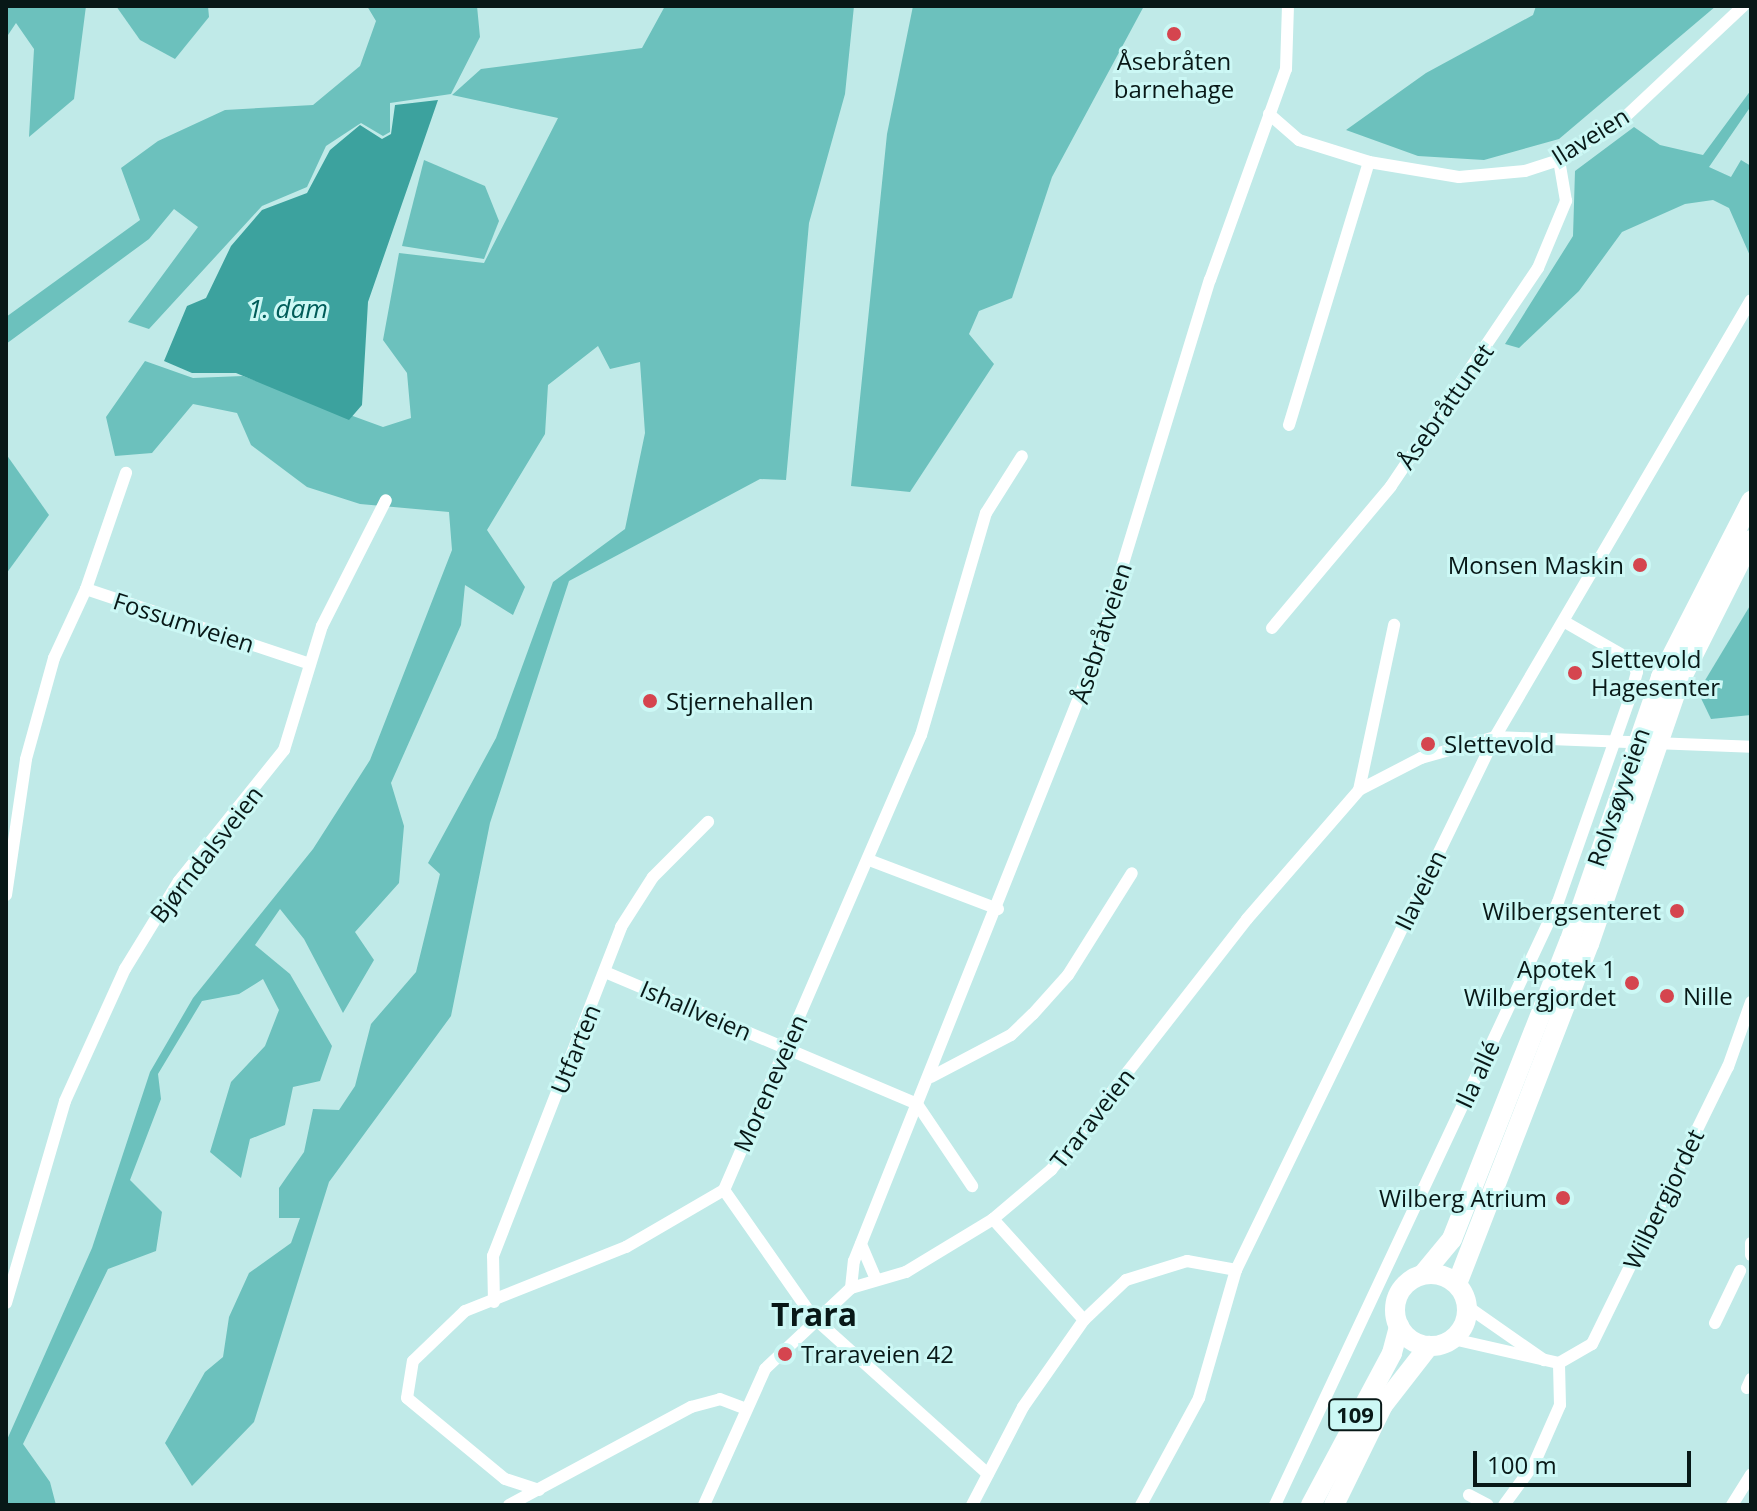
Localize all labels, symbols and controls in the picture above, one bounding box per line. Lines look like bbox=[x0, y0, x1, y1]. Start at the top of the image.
marker: Åsebråten barnehage bbox=[1165, 25, 1183, 43]
place label: Åsebråten barnehage bbox=[1114, 47, 1234, 103]
street label: Ilaveien bbox=[1546, 101, 1634, 171]
water label: 1. dam bbox=[248, 293, 328, 325]
street label: Åsebråttunet bbox=[1391, 338, 1499, 474]
place label: Monsen Maskin bbox=[1448, 551, 1624, 579]
marker: Monsen Maskin bbox=[1631, 556, 1649, 574]
street label: Åsebråtveien bbox=[1065, 559, 1137, 707]
street label: Fossumveien bbox=[110, 586, 258, 658]
place label: Slettevold Hagesenter bbox=[1591, 645, 1720, 701]
marker: Slettevold Hagesenter bbox=[1566, 664, 1584, 682]
place label: Stjernehallen bbox=[666, 687, 814, 715]
marker: Stjernehallen bbox=[641, 692, 659, 710]
street label: Rolvsøyveien bbox=[1581, 724, 1655, 870]
place label: Slettevold bbox=[1444, 730, 1554, 758]
marker: Slettevold bbox=[1419, 735, 1437, 753]
street label: Bjørndalsveien bbox=[144, 780, 268, 928]
street label: Ilaveien bbox=[1388, 845, 1452, 935]
place label: Wilbergsenteret bbox=[1482, 897, 1661, 925]
marker: Wilbergsenteret bbox=[1668, 902, 1686, 920]
place label: Apotek 1 Wilbergjordet bbox=[1464, 955, 1616, 1011]
street label: Ishallveien bbox=[636, 974, 756, 1046]
marker: Apotek 1 Wilbergjordet bbox=[1623, 974, 1641, 992]
place label: Nille bbox=[1683, 982, 1733, 1010]
marker: Nille bbox=[1658, 987, 1676, 1005]
street label: Utfarten bbox=[544, 1000, 606, 1098]
street label: Moreneveien bbox=[727, 1010, 813, 1156]
street label: Ila allé bbox=[1449, 1036, 1505, 1112]
street label: Traraveien bbox=[1044, 1062, 1140, 1174]
street label: Wilbergjordet bbox=[1617, 1124, 1709, 1274]
place label: Wilberg Atrium bbox=[1379, 1184, 1547, 1212]
marker: Wilberg Atrium bbox=[1554, 1189, 1572, 1207]
district label: Trara bbox=[771, 1295, 857, 1333]
place label: Traraveien 42 bbox=[801, 1340, 954, 1368]
marker: Traraveien 42 bbox=[776, 1345, 794, 1363]
road number: 109 bbox=[1327, 1397, 1383, 1433]
scale bar bbox=[1477, 1435, 1695, 1485]
text: 100 m bbox=[1487, 1448, 1557, 1481]

